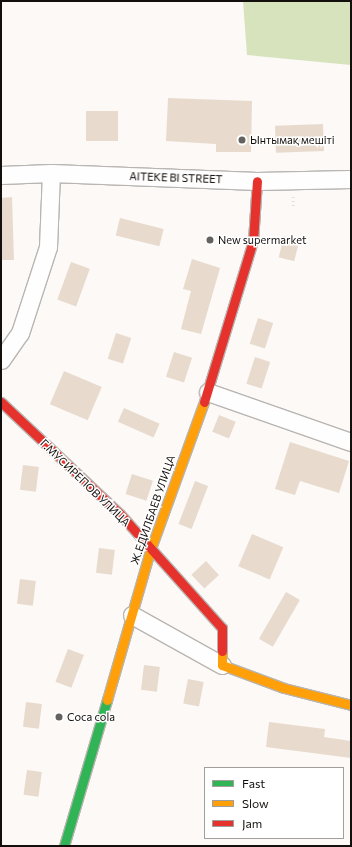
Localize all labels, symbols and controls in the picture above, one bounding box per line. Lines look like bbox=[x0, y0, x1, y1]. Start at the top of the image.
place label: Ынтымақ мешіті bbox=[250, 133, 335, 147]
marker: Ынтымақ мешіті bbox=[237, 135, 247, 145]
street label: AITEKE BI STREET bbox=[129, 170, 223, 186]
place label: New supermarket bbox=[218, 233, 306, 247]
marker: New supermarket bbox=[205, 235, 215, 245]
street label: Г.МУСИРЕПОВ УЛИЦА bbox=[37, 437, 133, 529]
street label: Ж.ЕДИЛБАЕВ УЛИЦА bbox=[128, 454, 178, 566]
place label: Coca cola bbox=[67, 710, 115, 724]
marker: Coca cola bbox=[54, 712, 64, 722]
legend bbox=[204, 767, 344, 839]
text: Fast bbox=[242, 776, 265, 790]
text: Slow bbox=[242, 796, 269, 810]
text: Jam bbox=[242, 816, 262, 830]

